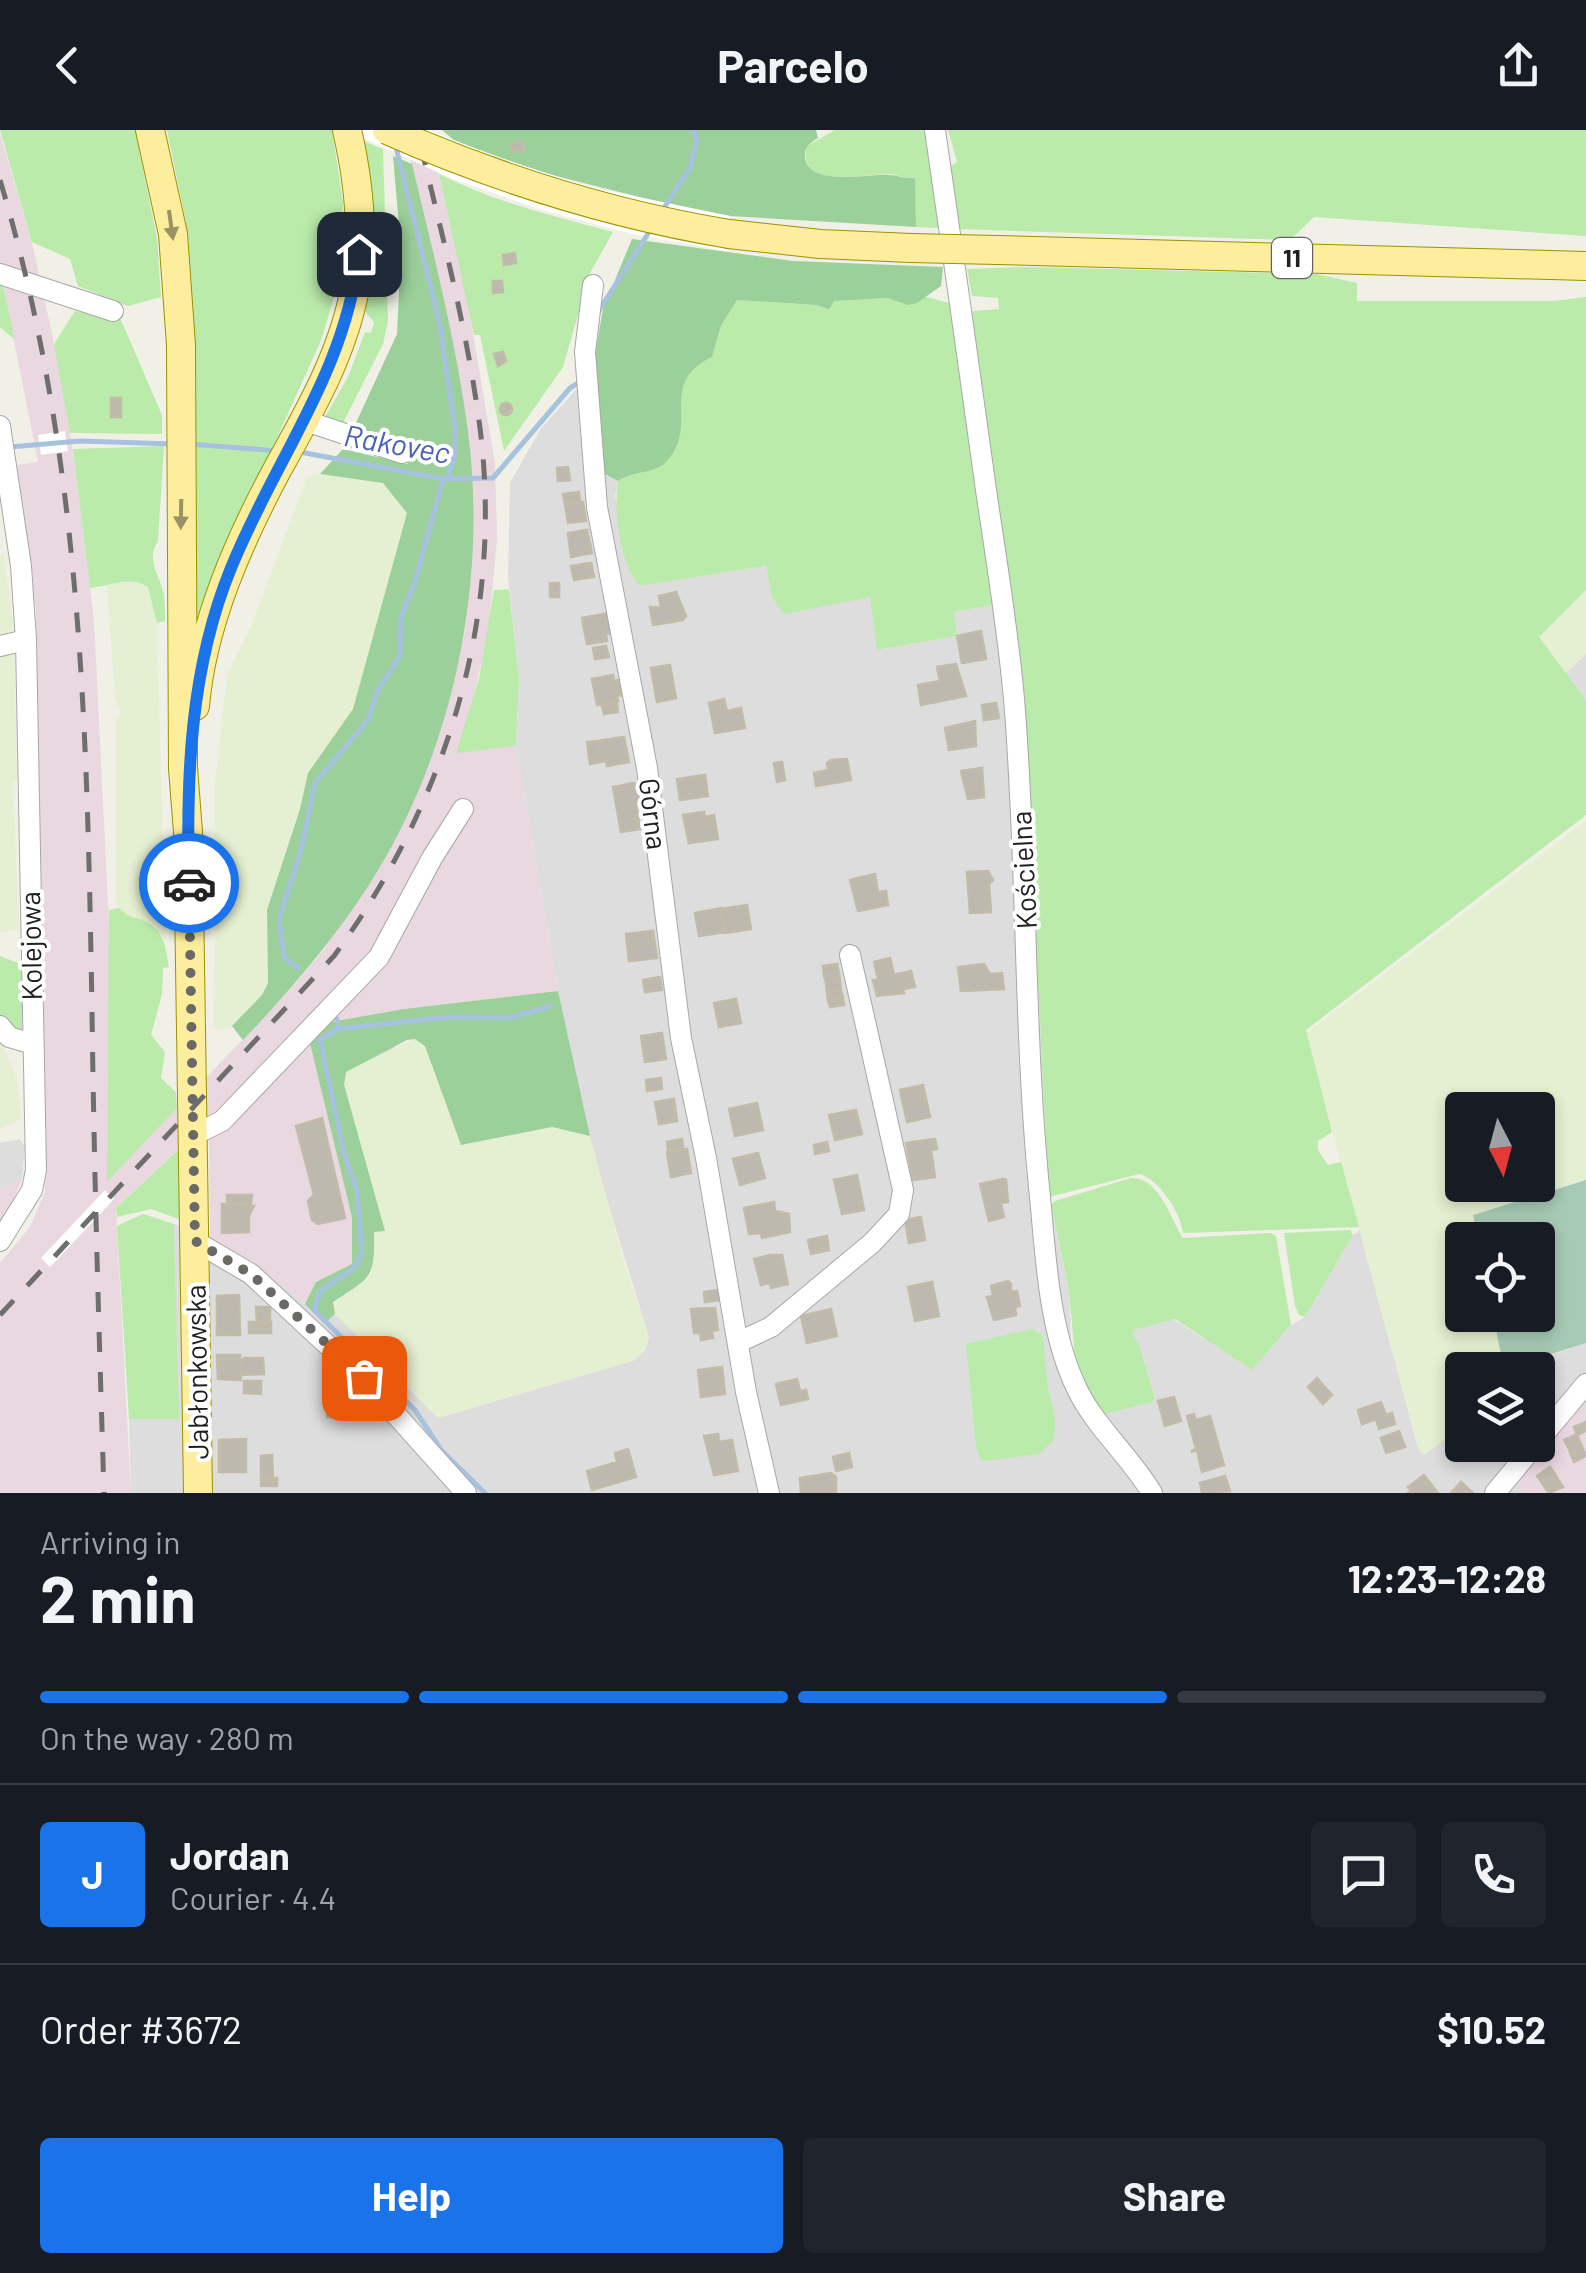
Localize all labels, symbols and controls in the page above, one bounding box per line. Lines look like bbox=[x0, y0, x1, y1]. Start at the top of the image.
icon: back bbox=[40, 38, 95, 93]
text: Parcelo bbox=[717, 38, 869, 92]
icon: share bbox=[1491, 38, 1546, 93]
one-way arrow bbox=[163, 210, 179, 241]
pin bbox=[317, 212, 402, 297]
icon: home bbox=[332, 227, 387, 282]
road number: 11 bbox=[1272, 238, 1312, 278]
water label: Rakovec bbox=[342, 416, 453, 470]
one-way arrow bbox=[173, 498, 189, 530]
street label: Górna bbox=[633, 776, 675, 852]
street label: Kościelna bbox=[1003, 810, 1043, 930]
courier bbox=[139, 833, 239, 933]
icon: car bbox=[162, 856, 217, 911]
street label: Kolejowa bbox=[12, 891, 48, 1001]
north arrow bbox=[1445, 1092, 1555, 1202]
map controls bbox=[1445, 1092, 1555, 1462]
button: locate bbox=[1445, 1222, 1555, 1332]
street label: Jabłonkowska bbox=[177, 1284, 215, 1460]
pin bbox=[322, 1336, 407, 1421]
icon: bag bbox=[337, 1351, 392, 1406]
button: layers bbox=[1445, 1352, 1555, 1462]
text: Arriving in bbox=[40, 1522, 180, 1560]
text: 12:23–12:28 bbox=[1348, 1555, 1546, 1601]
text: 2 min bbox=[40, 1558, 196, 1636]
text: On the way · 280 m bbox=[40, 1718, 294, 1756]
button: chat bbox=[1311, 1822, 1416, 1927]
button: phone bbox=[1441, 1822, 1546, 1927]
text: Jordan bbox=[170, 1832, 290, 1878]
text: J bbox=[81, 1851, 104, 1897]
text: Courier · 4.4 bbox=[170, 1878, 336, 1916]
text: Order #3672 bbox=[40, 2006, 242, 2052]
text: $10.52 bbox=[1437, 2006, 1546, 2052]
button: Help bbox=[40, 2138, 783, 2253]
button: Share bbox=[803, 2138, 1546, 2253]

